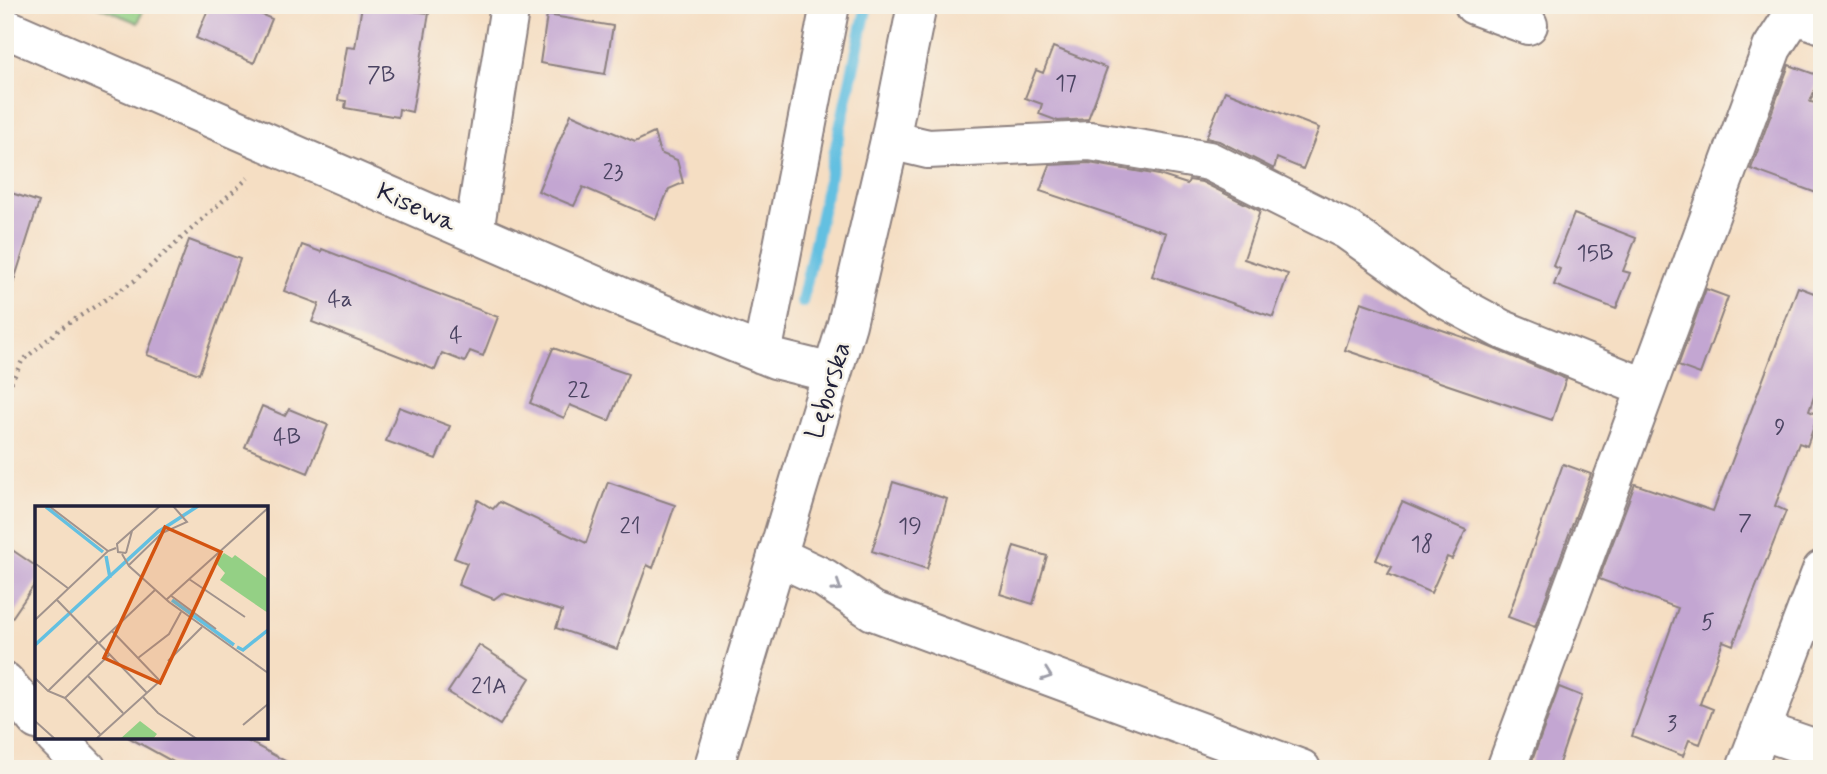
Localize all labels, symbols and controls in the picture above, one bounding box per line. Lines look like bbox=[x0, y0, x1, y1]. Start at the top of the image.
house number: 7B bbox=[367, 61, 395, 91]
house number: 17 bbox=[1055, 69, 1077, 99]
house number: 23 bbox=[603, 158, 624, 188]
street label: Kisewa bbox=[371, 175, 462, 241]
house number: 15B bbox=[1576, 239, 1614, 269]
house number: 4a bbox=[327, 285, 353, 315]
house number: 4 bbox=[449, 321, 463, 351]
street label: Lęborska bbox=[798, 338, 860, 443]
house number: 22 bbox=[567, 376, 591, 406]
house number: 9 bbox=[1774, 413, 1786, 443]
house number: 4B bbox=[273, 423, 301, 453]
inset map bbox=[35, 506, 268, 739]
house number: 7 bbox=[1738, 509, 1752, 539]
house number: 21 bbox=[619, 512, 641, 542]
house number: 19 bbox=[898, 512, 922, 542]
house number: 18 bbox=[1411, 530, 1433, 560]
one-way arrow bbox=[830, 579, 843, 592]
house number: 5 bbox=[1701, 608, 1715, 638]
one-way arrow bbox=[1040, 667, 1052, 681]
house number: 21A bbox=[471, 672, 507, 702]
house number: 3 bbox=[1667, 710, 1677, 740]

